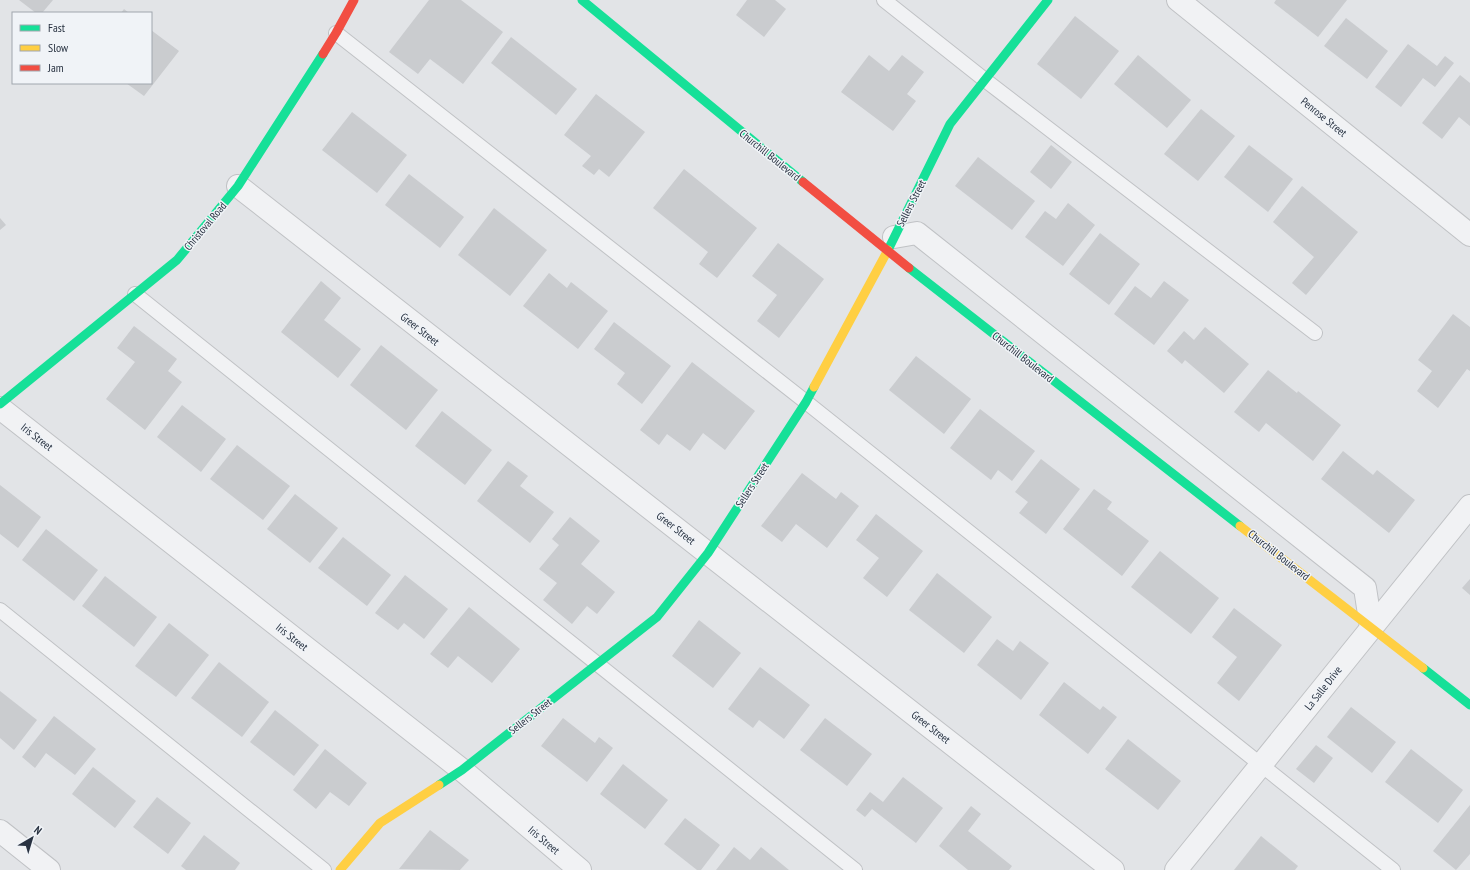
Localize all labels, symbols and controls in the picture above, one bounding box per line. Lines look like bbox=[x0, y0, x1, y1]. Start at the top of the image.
legend bbox=[12, 12, 152, 84]
text: Fast bbox=[48, 20, 66, 35]
text: Slow bbox=[48, 40, 69, 55]
text: Jam bbox=[47, 60, 64, 75]
street label: Penrose Street bbox=[1298, 94, 1350, 140]
street label: Churchill Boulevard bbox=[737, 126, 803, 184]
street label: Sellers Street bbox=[893, 177, 929, 229]
street label: Christoval Road bbox=[181, 199, 229, 253]
street label: Greer Street bbox=[398, 309, 442, 349]
street label: Churchill Boulevard bbox=[989, 329, 1057, 386]
street label: Iris Street bbox=[18, 420, 56, 454]
street label: Sellers Street bbox=[732, 460, 772, 510]
street label: Greer Street bbox=[654, 508, 698, 548]
street label: Churchill Boulevard bbox=[1245, 527, 1313, 584]
street label: Iris Street bbox=[273, 620, 311, 654]
street label: La Salle Drive bbox=[1301, 663, 1345, 713]
street label: Sellers Street bbox=[506, 695, 554, 737]
street label: Greer Street bbox=[909, 707, 953, 747]
north arrow bbox=[12, 818, 52, 858]
text: N bbox=[32, 823, 45, 837]
street label: Iris Street bbox=[525, 823, 563, 857]

